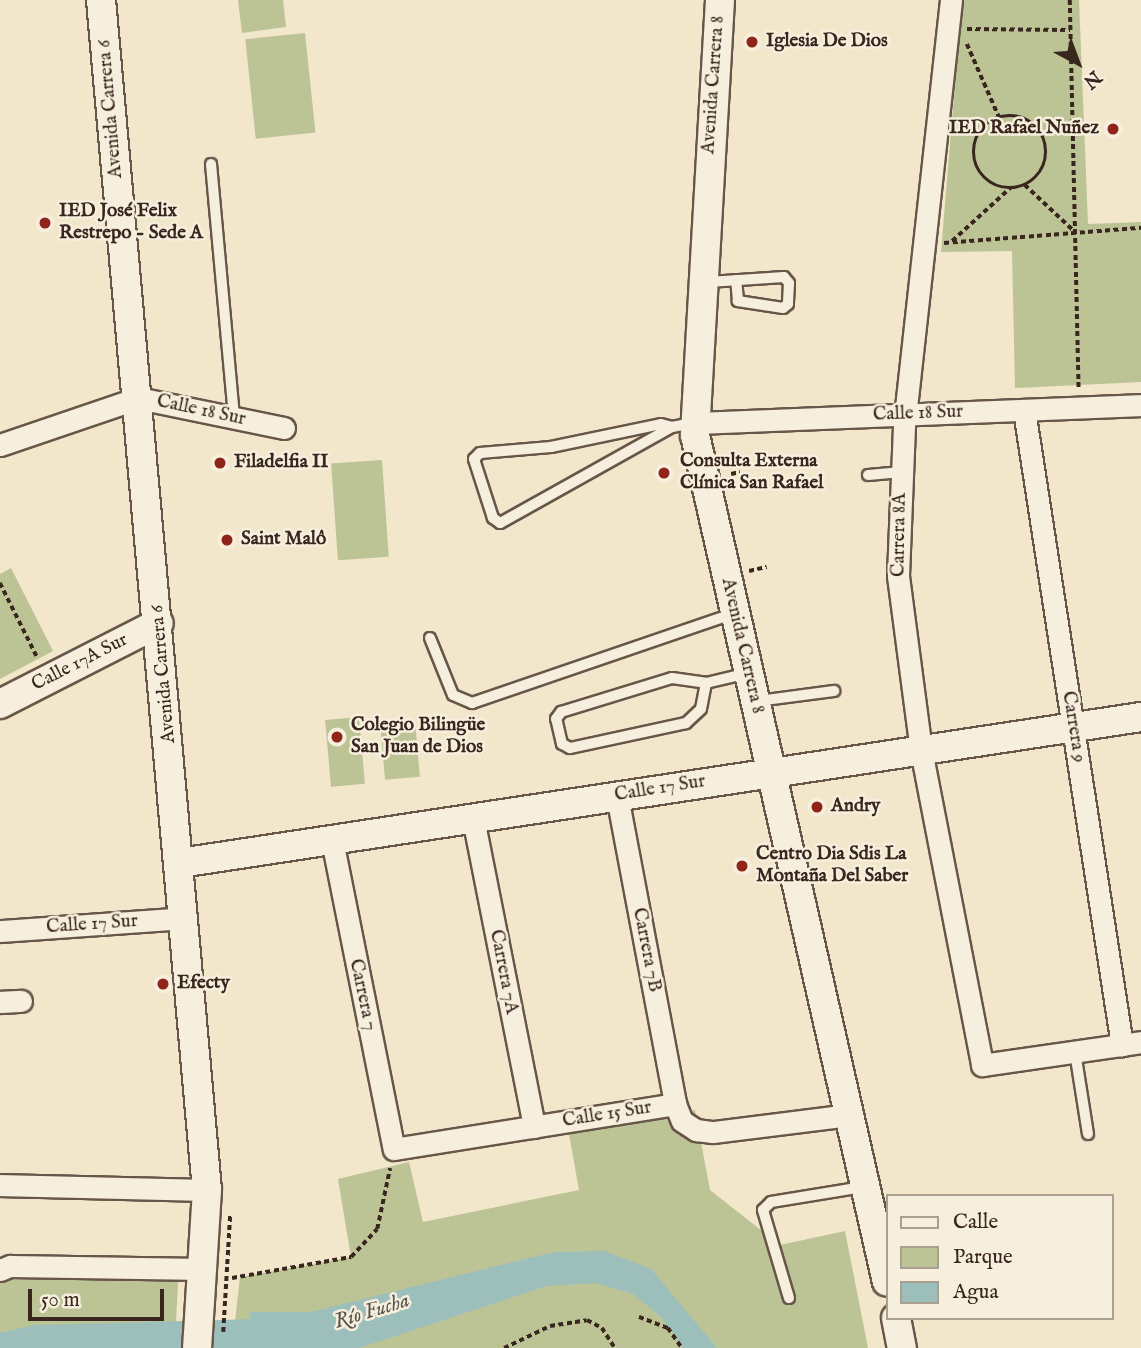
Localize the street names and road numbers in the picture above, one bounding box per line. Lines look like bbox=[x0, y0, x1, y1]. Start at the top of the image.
street label: Avenida Carrera 8 bbox=[698, 15, 730, 155]
street label: Avenida Carrera 6 bbox=[94, 39, 128, 179]
street label: Calle 18 Sur bbox=[155, 390, 247, 432]
street label: Calle 18 Sur bbox=[873, 401, 963, 427]
street label: Carrera 8A bbox=[888, 493, 912, 577]
street label: Avenida Carrera 8 bbox=[715, 576, 769, 716]
street label: Avenida Carrera 6 bbox=[147, 604, 181, 744]
street label: Calle 17A Sur bbox=[28, 629, 132, 697]
street label: Carrera 9 bbox=[1056, 690, 1090, 764]
street label: Calle 17 Sur bbox=[613, 771, 707, 807]
street label: Carrera 7B bbox=[627, 906, 665, 994]
street label: Calle 17 Sur bbox=[45, 910, 139, 940]
street label: Carrera 7A bbox=[484, 928, 522, 1016]
street label: Carrera 7 bbox=[343, 957, 381, 1033]
street label: Calle 15 Sur bbox=[561, 1097, 653, 1133]

